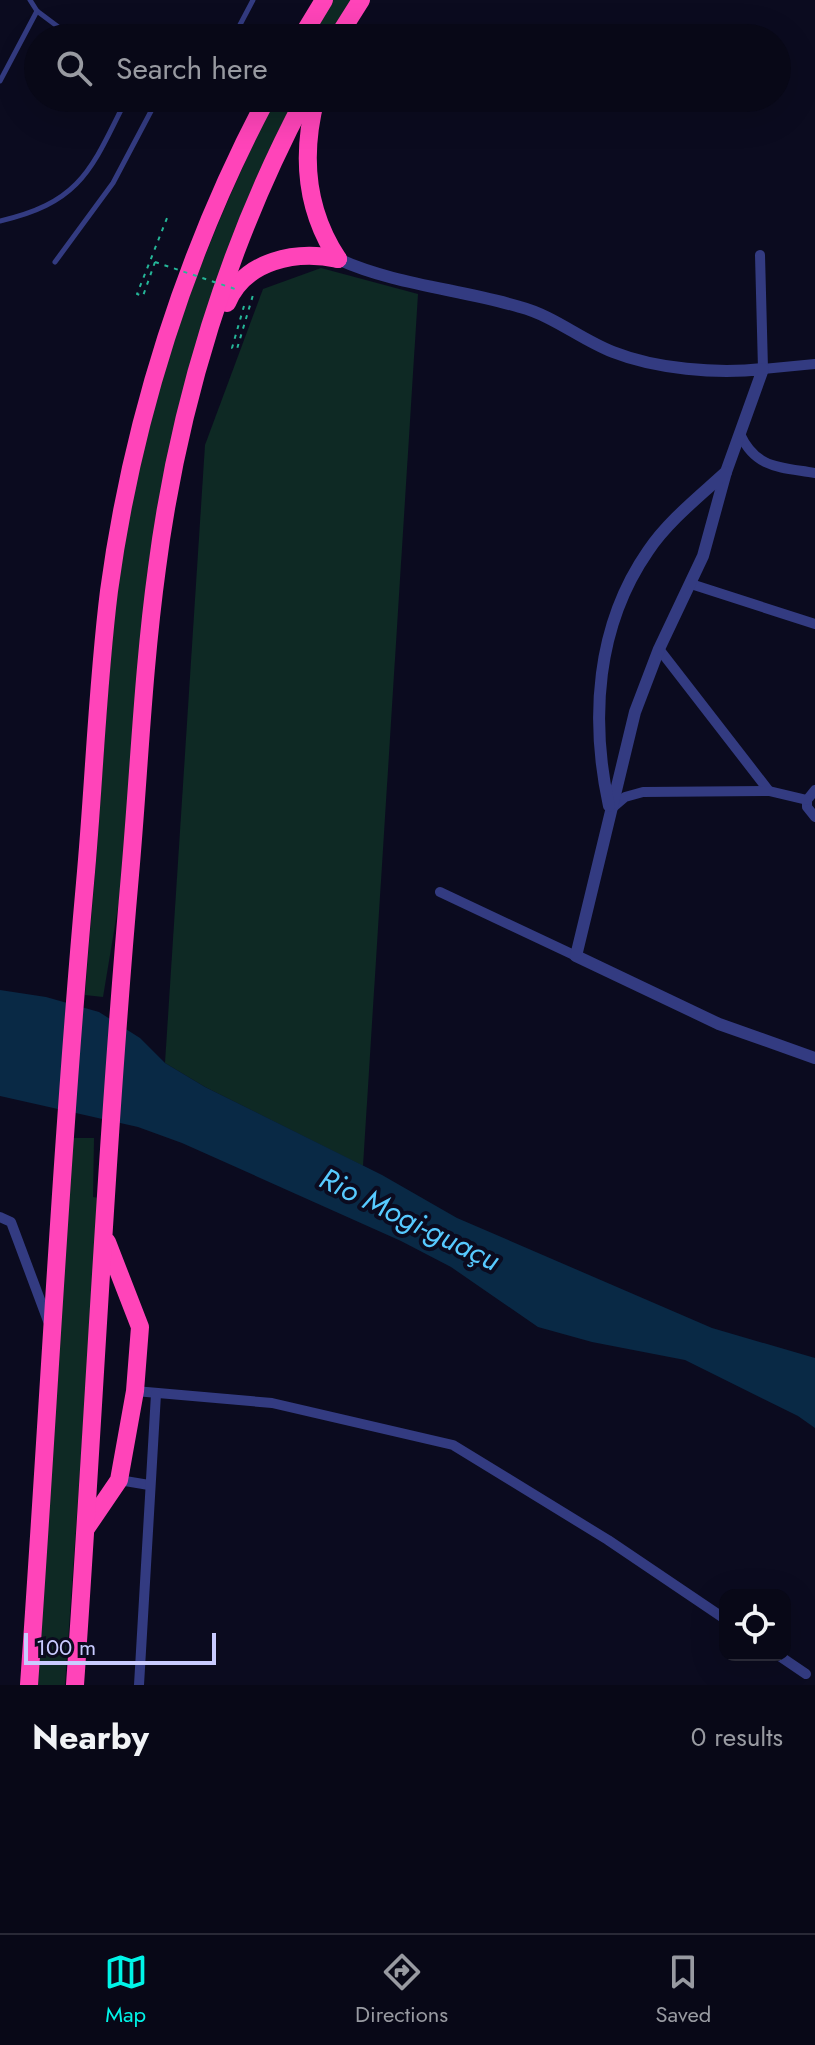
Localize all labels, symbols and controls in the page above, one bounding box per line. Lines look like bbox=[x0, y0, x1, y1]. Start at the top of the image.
search box bbox=[24, 24, 791, 112]
icon: search bbox=[52, 46, 96, 90]
text: Search here bbox=[116, 47, 268, 90]
water label: Rio Mogi-guaçu bbox=[312, 1157, 508, 1281]
map controls bbox=[719, 1589, 791, 1661]
button: locate bbox=[719, 1589, 791, 1661]
scale bar bbox=[24, 1629, 216, 1665]
text: 100 m bbox=[36, 1631, 96, 1663]
text: Nearby bbox=[32, 1713, 149, 1762]
text: 0 results bbox=[691, 1718, 783, 1756]
tab: Map bbox=[104, 1950, 148, 2030]
tab: Directions bbox=[355, 1950, 448, 2030]
tab: Saved bbox=[656, 1950, 711, 2030]

